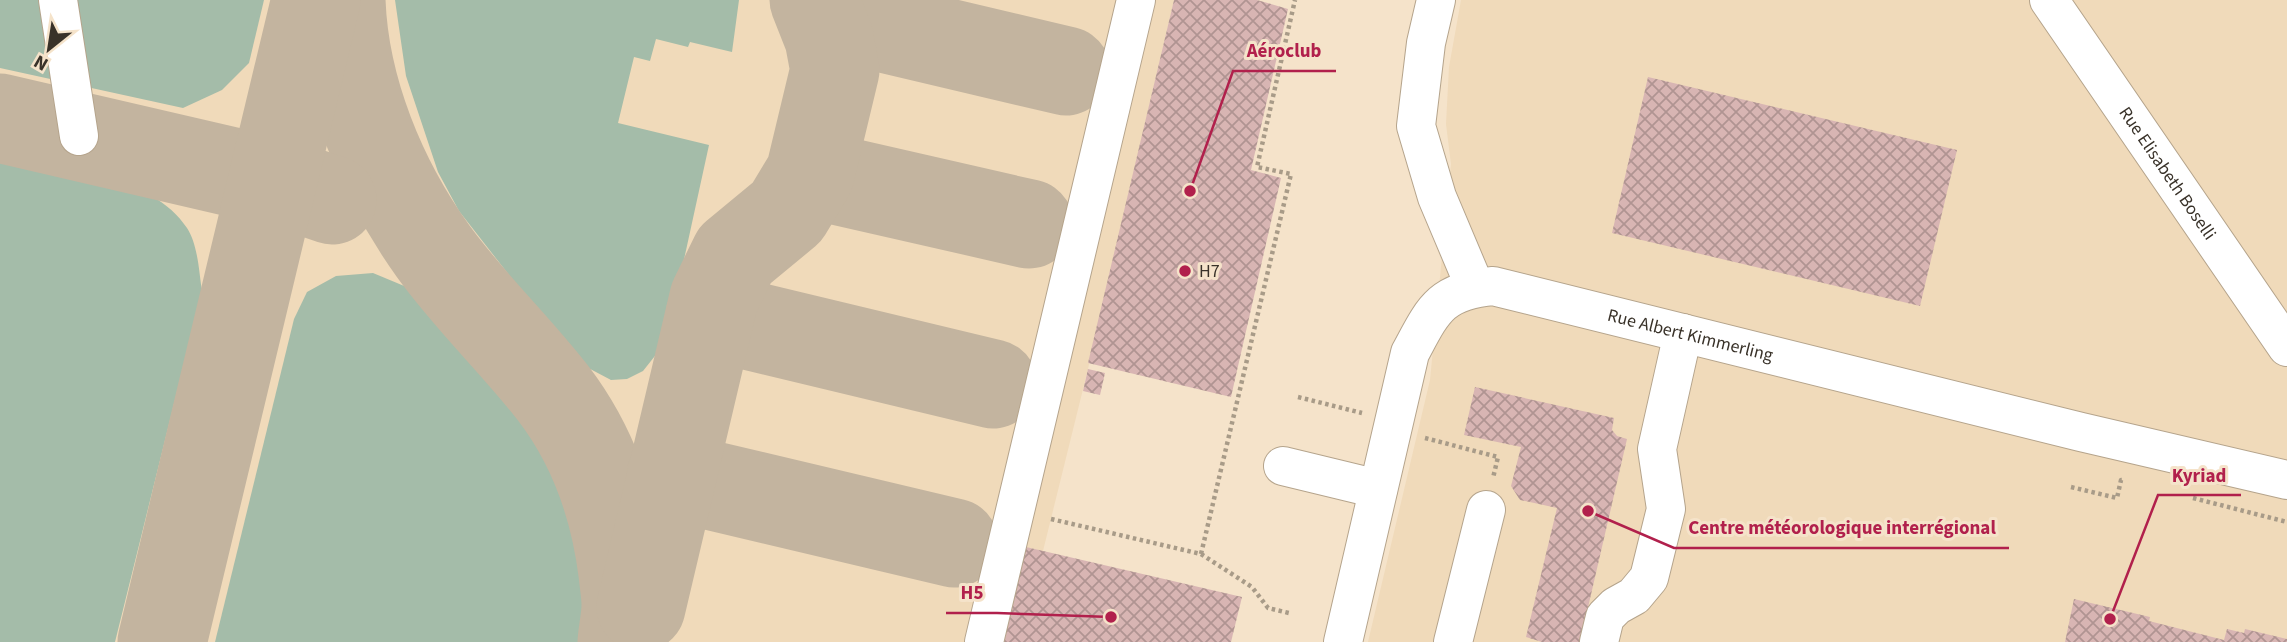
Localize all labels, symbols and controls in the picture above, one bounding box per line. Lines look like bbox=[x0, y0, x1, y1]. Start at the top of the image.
north arrow bbox=[14, 14, 84, 84]
callout: Aéroclub bbox=[1233, 31, 1336, 71]
text: Aéroclub bbox=[1246, 38, 1321, 65]
text: N bbox=[29, 48, 53, 77]
street label: Rue Elisabeth Boselli bbox=[2113, 102, 2222, 245]
place label: H7 bbox=[1199, 259, 1220, 284]
marker: H7 bbox=[1177, 263, 1193, 279]
street label: Rue Albert Kimmerling bbox=[1605, 302, 1776, 368]
callout: Kyriad bbox=[2158, 455, 2241, 495]
text: Kyriad bbox=[2172, 463, 2226, 490]
callout: Centre météorologique interrégional bbox=[1674, 508, 2009, 548]
text: Centre météorologique interrégional bbox=[1688, 515, 1996, 542]
callout: H5 bbox=[946, 573, 997, 613]
text: H5 bbox=[961, 580, 983, 607]

